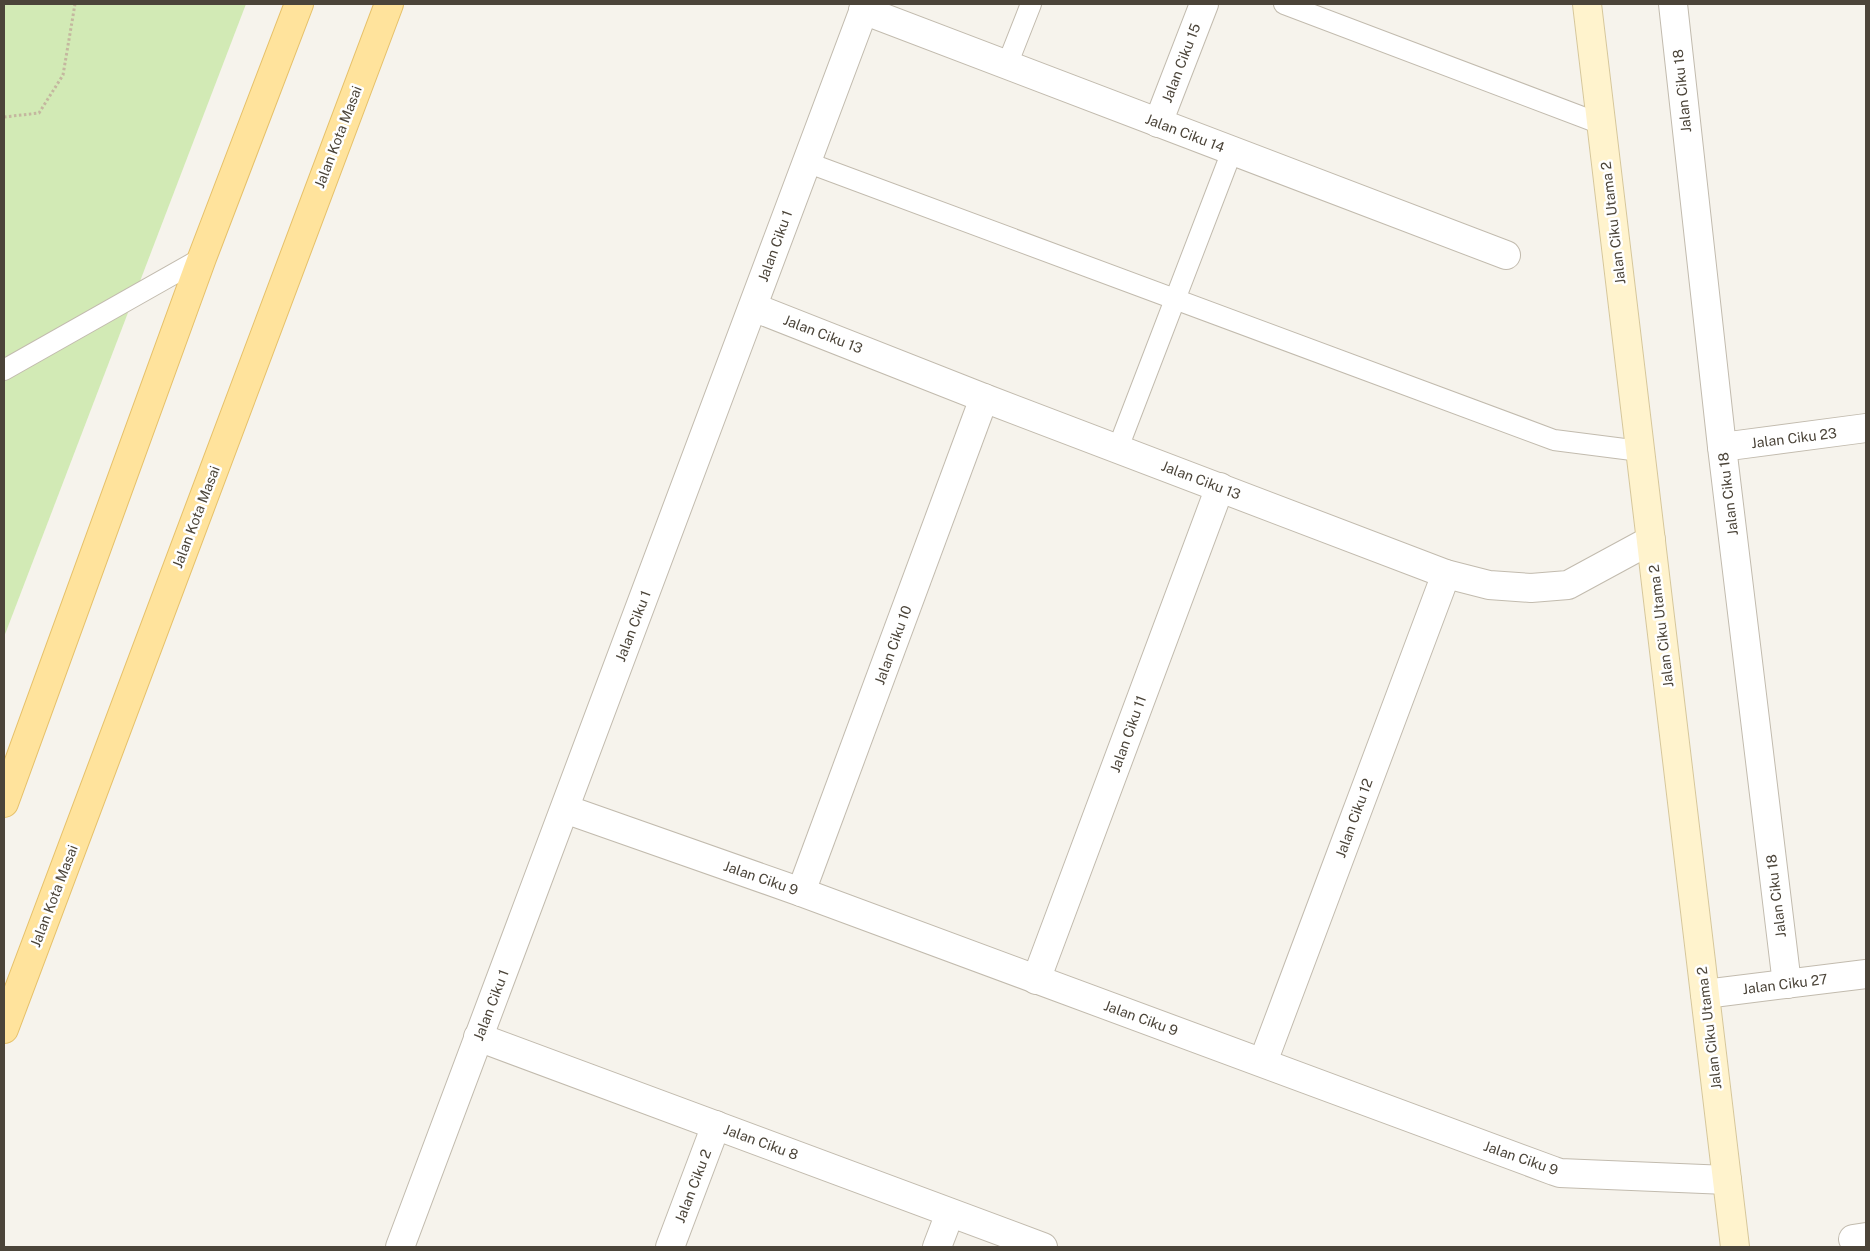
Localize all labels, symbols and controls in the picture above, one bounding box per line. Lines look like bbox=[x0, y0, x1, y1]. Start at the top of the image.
street label: Jalan Ciku 15 bbox=[1159, 21, 1203, 105]
street label: Jalan Ciku 18 bbox=[1670, 49, 1694, 133]
street label: Jalan Kota Masai bbox=[311, 84, 365, 190]
street label: Jalan Ciku 14 bbox=[1143, 111, 1227, 156]
street label: Jalan Ciku Utama 2 bbox=[1598, 161, 1628, 285]
street label: Jalan Ciku 1 bbox=[755, 208, 795, 284]
street label: Jalan Ciku 13 bbox=[781, 312, 865, 356]
street label: Jalan Ciku 23 bbox=[1750, 425, 1838, 451]
street label: Jalan Ciku 18 bbox=[1715, 451, 1741, 537]
street label: Jalan Ciku 13 bbox=[1159, 458, 1243, 502]
street label: Jalan Kota Masai bbox=[169, 464, 223, 570]
street label: Jalan Ciku Utama 2 bbox=[1646, 564, 1676, 688]
street label: Jalan Ciku 1 bbox=[612, 588, 654, 664]
street label: Jalan Ciku 10 bbox=[871, 603, 915, 687]
street label: Jalan Ciku 11 bbox=[1107, 693, 1149, 775]
street label: Jalan Ciku 12 bbox=[1332, 776, 1376, 860]
street label: Jalan Kota Masai bbox=[27, 843, 81, 949]
street label: Jalan Ciku 18 bbox=[1763, 853, 1789, 939]
street label: Jalan Ciku 9 bbox=[722, 858, 801, 898]
street label: Jalan Ciku Utama 2 bbox=[1694, 966, 1724, 1090]
street label: Jalan Ciku 1 bbox=[470, 967, 512, 1043]
street label: Jalan Ciku 27 bbox=[1741, 971, 1829, 997]
street label: Jalan Ciku 9 bbox=[1102, 997, 1181, 1039]
street label: Jalan Ciku 8 bbox=[722, 1121, 800, 1163]
street label: Jalan Ciku 9 bbox=[1482, 1138, 1561, 1178]
street label: Jalan Ciku 2 bbox=[672, 1147, 714, 1225]

